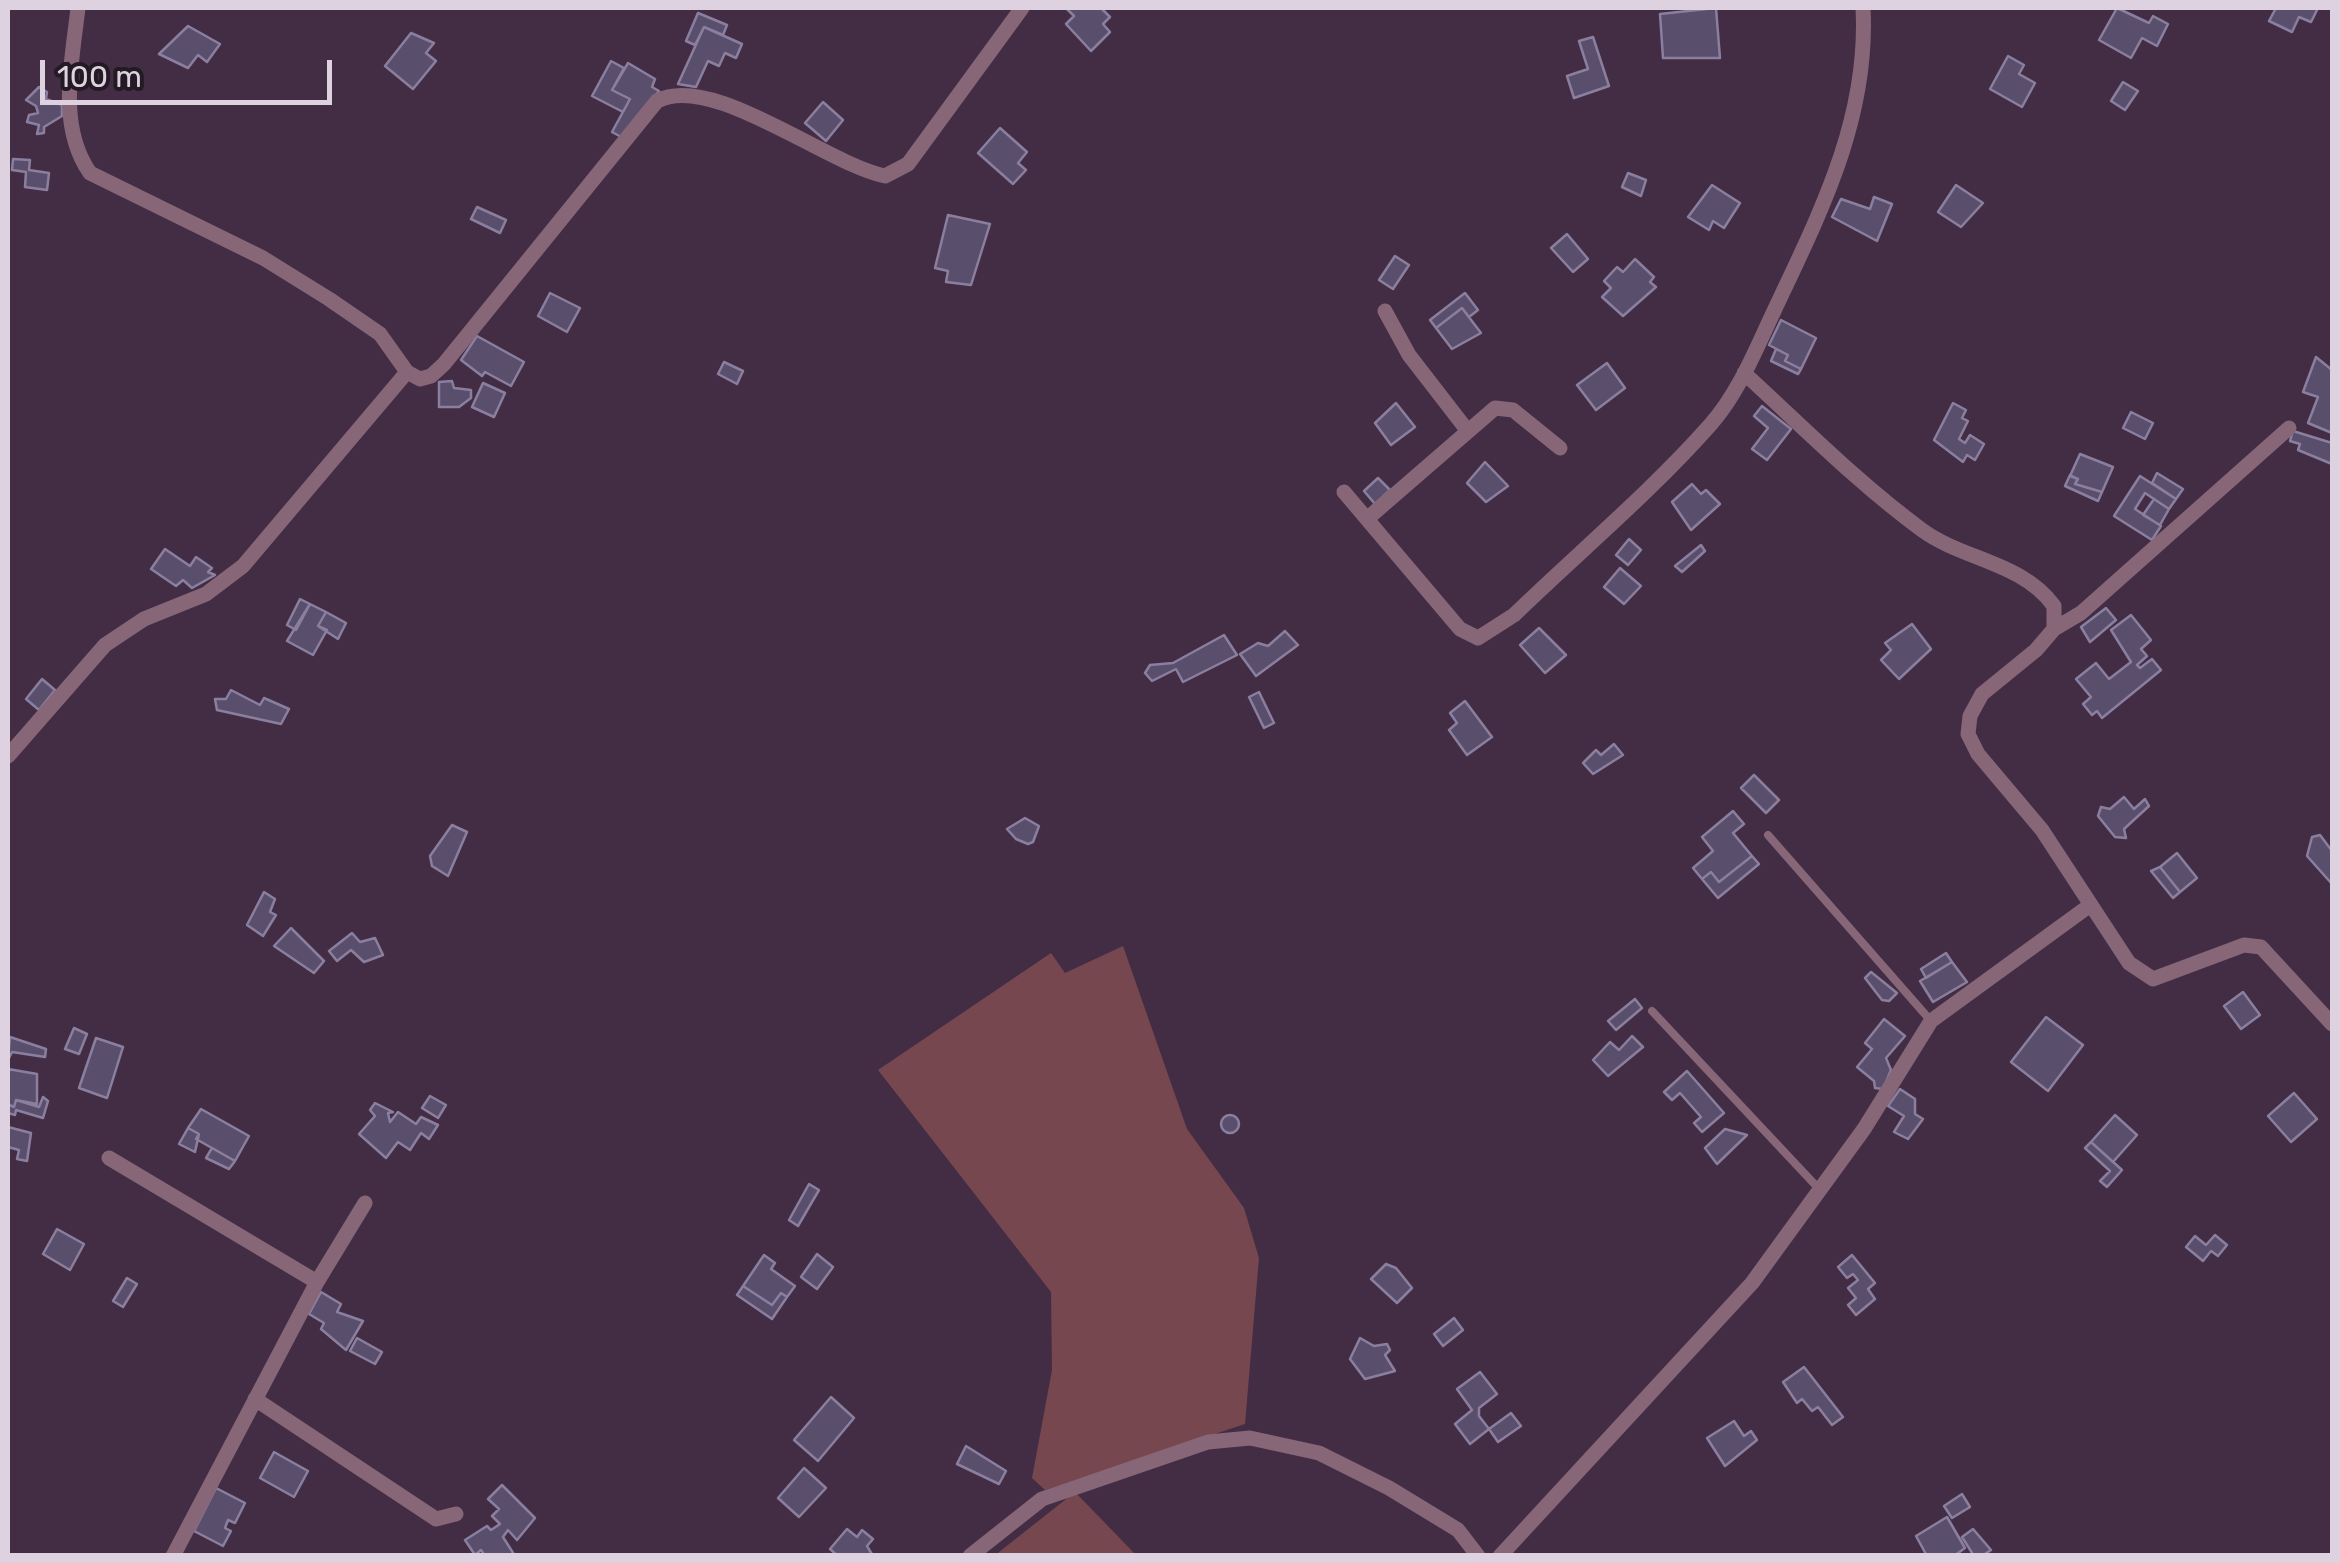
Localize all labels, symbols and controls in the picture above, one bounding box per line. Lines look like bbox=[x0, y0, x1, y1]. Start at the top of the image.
scale bar bbox=[45, 40, 338, 102]
text: 100 m bbox=[57, 59, 142, 95]

